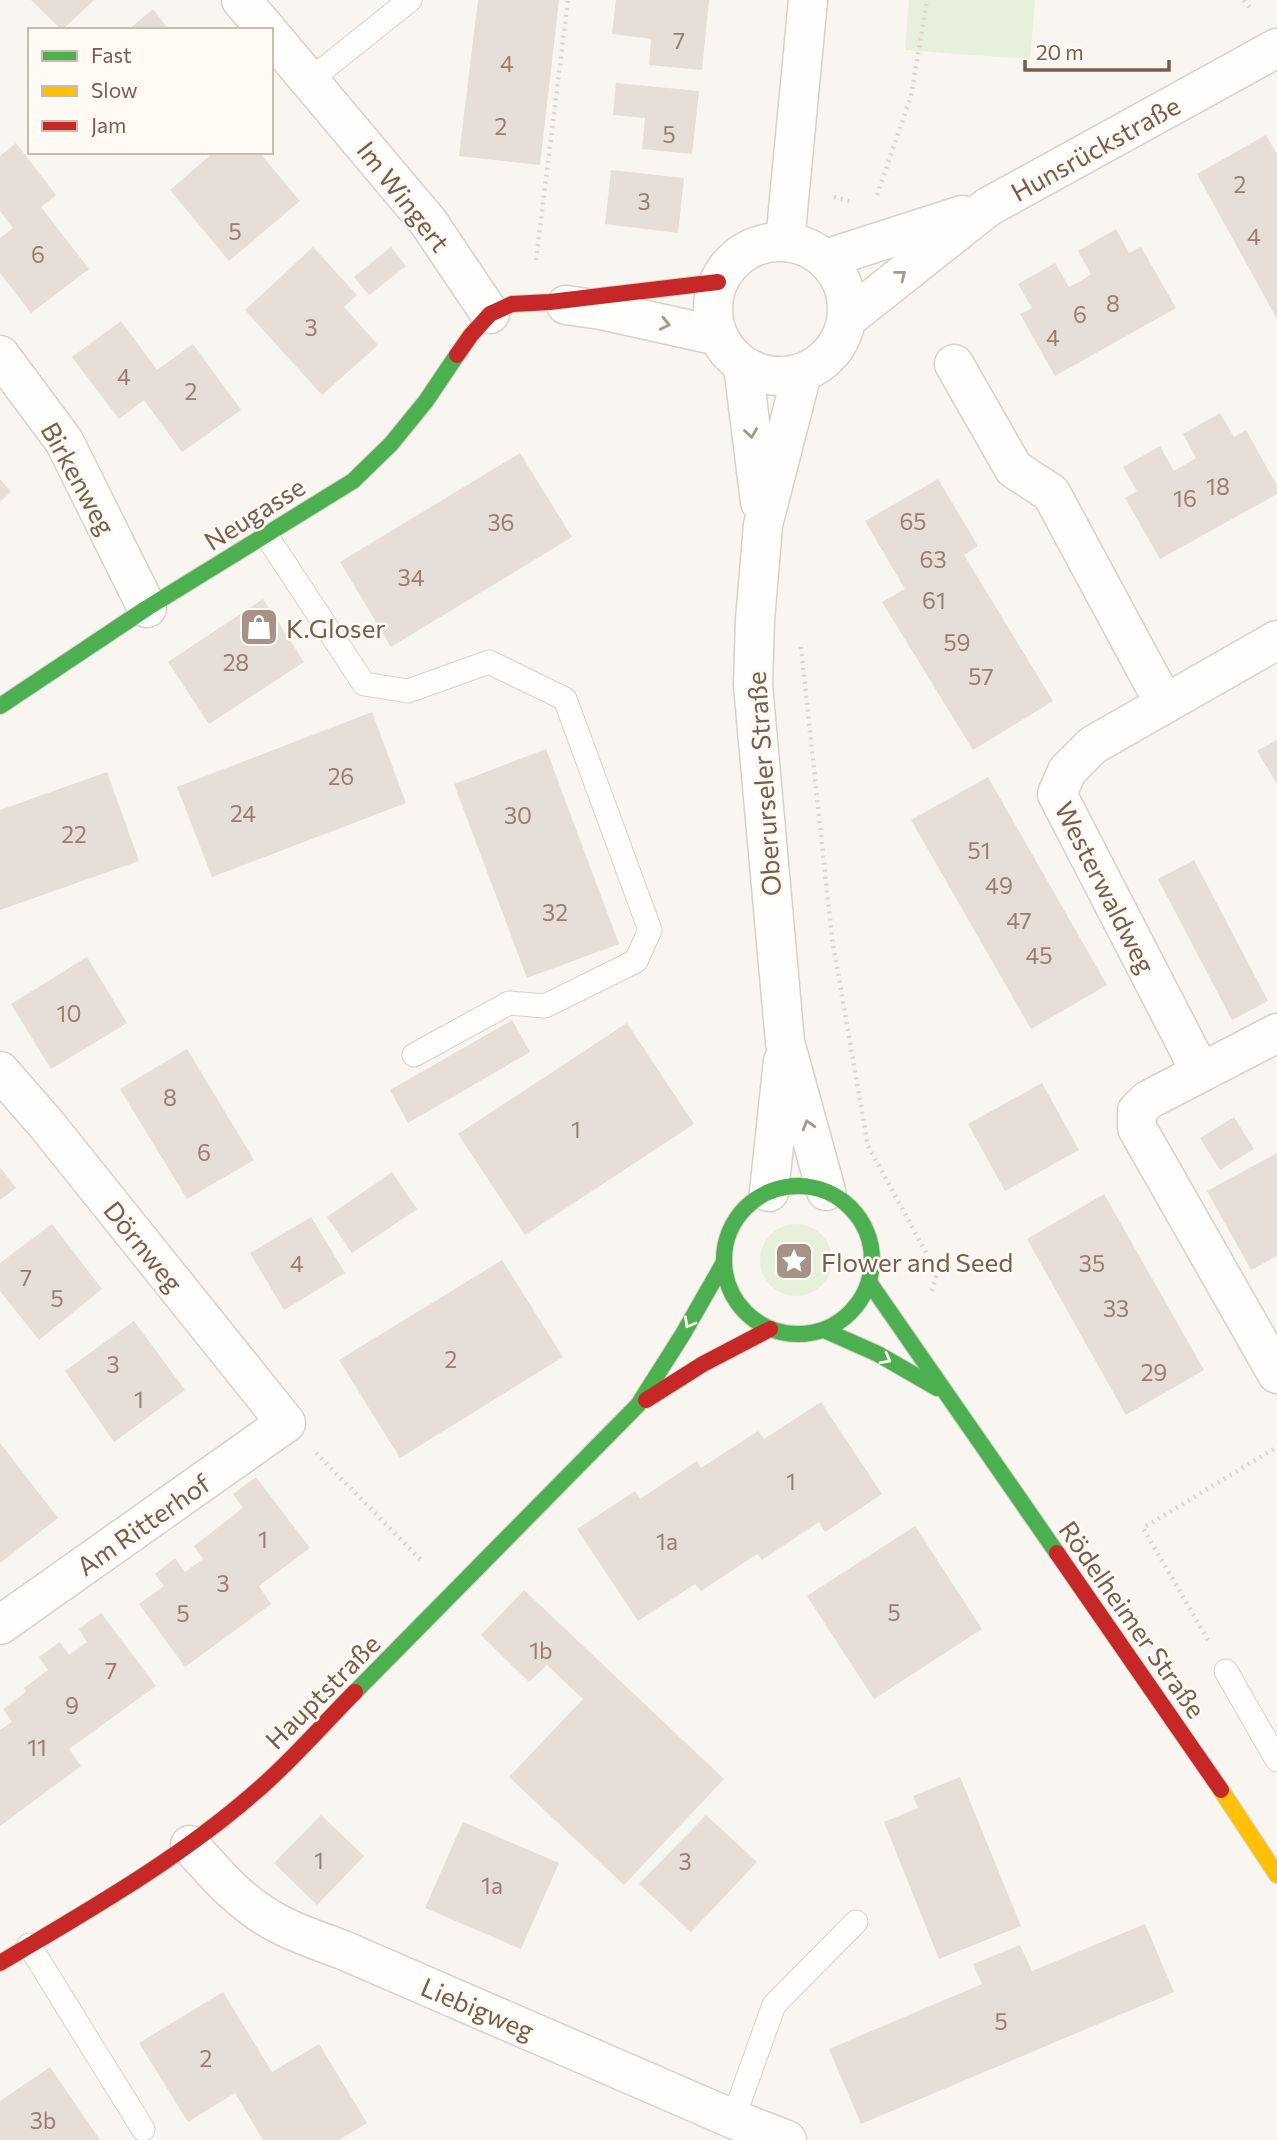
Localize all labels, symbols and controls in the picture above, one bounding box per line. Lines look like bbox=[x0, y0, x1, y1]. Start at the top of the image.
house number: 7 bbox=[673, 26, 685, 54]
legend bbox=[28, 28, 273, 154]
scale bar bbox=[1025, 28, 1168, 72]
text: 20 m bbox=[1036, 39, 1084, 64]
text: Fast bbox=[91, 42, 132, 67]
house number: 4 bbox=[500, 49, 514, 77]
text: Slow bbox=[91, 77, 138, 102]
street label: Hunsrückstraße bbox=[1005, 89, 1185, 207]
text: Jam bbox=[91, 112, 126, 137]
house number: 2 bbox=[495, 112, 507, 140]
house number: 5 bbox=[662, 120, 676, 148]
street label: Im Wingert bbox=[351, 135, 457, 257]
house number: 2 bbox=[1234, 170, 1246, 198]
house number: 3 bbox=[637, 187, 651, 215]
house number: 5 bbox=[228, 217, 242, 245]
house number: 4 bbox=[1247, 222, 1261, 250]
house number: 6 bbox=[31, 240, 45, 268]
one-way arrow bbox=[893, 271, 906, 284]
house number: 8 bbox=[1106, 289, 1120, 317]
house number: 6 bbox=[1073, 300, 1087, 328]
house number: 3 bbox=[304, 313, 318, 341]
one-way arrow bbox=[659, 316, 671, 331]
house number: 4 bbox=[1046, 323, 1060, 351]
house number: 4 bbox=[117, 362, 131, 390]
house number: 2 bbox=[185, 377, 197, 405]
street label: Birkenweg bbox=[35, 416, 123, 540]
one-way arrow bbox=[743, 428, 758, 439]
street label: Neugasse bbox=[198, 470, 310, 556]
house number: 18 bbox=[1206, 472, 1230, 500]
house number: 16 bbox=[1173, 484, 1197, 512]
house number: 65 bbox=[899, 507, 927, 535]
house number: 36 bbox=[487, 508, 515, 536]
house number: 63 bbox=[919, 545, 947, 573]
house number: 34 bbox=[398, 563, 425, 591]
house number: 61 bbox=[922, 586, 946, 614]
shop icon: K.Gloser bbox=[238, 606, 280, 648]
place label: K.Gloser bbox=[286, 612, 386, 643]
house number: 59 bbox=[943, 628, 971, 656]
house number: 28 bbox=[223, 648, 249, 676]
house number: 57 bbox=[968, 662, 994, 690]
street label: Oberurseler Straße bbox=[740, 671, 786, 897]
house number: 26 bbox=[328, 762, 354, 790]
street label: Westerwaldweg bbox=[1049, 796, 1163, 978]
house number: 24 bbox=[230, 799, 256, 827]
house number: 30 bbox=[504, 801, 532, 829]
house number: 22 bbox=[61, 820, 87, 848]
house number: 51 bbox=[967, 836, 991, 864]
house number: 49 bbox=[985, 871, 1013, 899]
house number: 32 bbox=[542, 898, 568, 926]
house number: 47 bbox=[1006, 906, 1032, 934]
house number: 45 bbox=[1025, 941, 1053, 969]
house number: 10 bbox=[57, 999, 81, 1027]
house number: 8 bbox=[163, 1083, 177, 1111]
house number: 1 bbox=[571, 1115, 581, 1143]
one-way arrow bbox=[802, 1120, 816, 1132]
house number: 6 bbox=[197, 1138, 211, 1166]
street label: Dörnweg bbox=[98, 1194, 190, 1298]
place icon: Flower and Seed bbox=[773, 1240, 815, 1282]
place label: Flower and Seed bbox=[821, 1246, 1013, 1277]
house number: 4 bbox=[290, 1249, 304, 1277]
house number: 35 bbox=[1079, 1249, 1105, 1277]
house number: 7 bbox=[20, 1263, 32, 1291]
house number: 5 bbox=[50, 1284, 64, 1312]
house number: 33 bbox=[1103, 1294, 1129, 1322]
one-way arrow bbox=[684, 1316, 697, 1329]
house number: 2 bbox=[445, 1345, 457, 1373]
house number: 3 bbox=[106, 1350, 120, 1378]
one-way arrow bbox=[878, 1351, 891, 1364]
house number: 29 bbox=[1141, 1358, 1167, 1386]
house number: 1 bbox=[134, 1385, 144, 1413]
street label: Am Ritterhof bbox=[70, 1466, 216, 1581]
house number: 1 bbox=[786, 1467, 796, 1495]
street label: Rödelheimer Straße bbox=[1053, 1515, 1213, 1723]
house number: 1 bbox=[258, 1525, 268, 1553]
house number: 1a bbox=[656, 1527, 678, 1555]
house number: 3 bbox=[216, 1569, 230, 1597]
house number: 5 bbox=[887, 1598, 901, 1626]
house number: 5 bbox=[176, 1599, 190, 1627]
street label: Hauptstraße bbox=[258, 1627, 386, 1755]
house number: 1b bbox=[529, 1636, 553, 1664]
house number: 7 bbox=[105, 1656, 117, 1684]
house number: 9 bbox=[65, 1691, 79, 1719]
house number: 11 bbox=[27, 1733, 47, 1761]
house number: 1 bbox=[314, 1846, 324, 1874]
house number: 3 bbox=[678, 1847, 692, 1875]
house number: 1a bbox=[481, 1871, 503, 1899]
street label: Liebigweg bbox=[417, 1970, 539, 2046]
house number: 5 bbox=[994, 2007, 1008, 2035]
house number: 2 bbox=[200, 2044, 212, 2072]
house number: 3b bbox=[30, 2106, 56, 2134]

